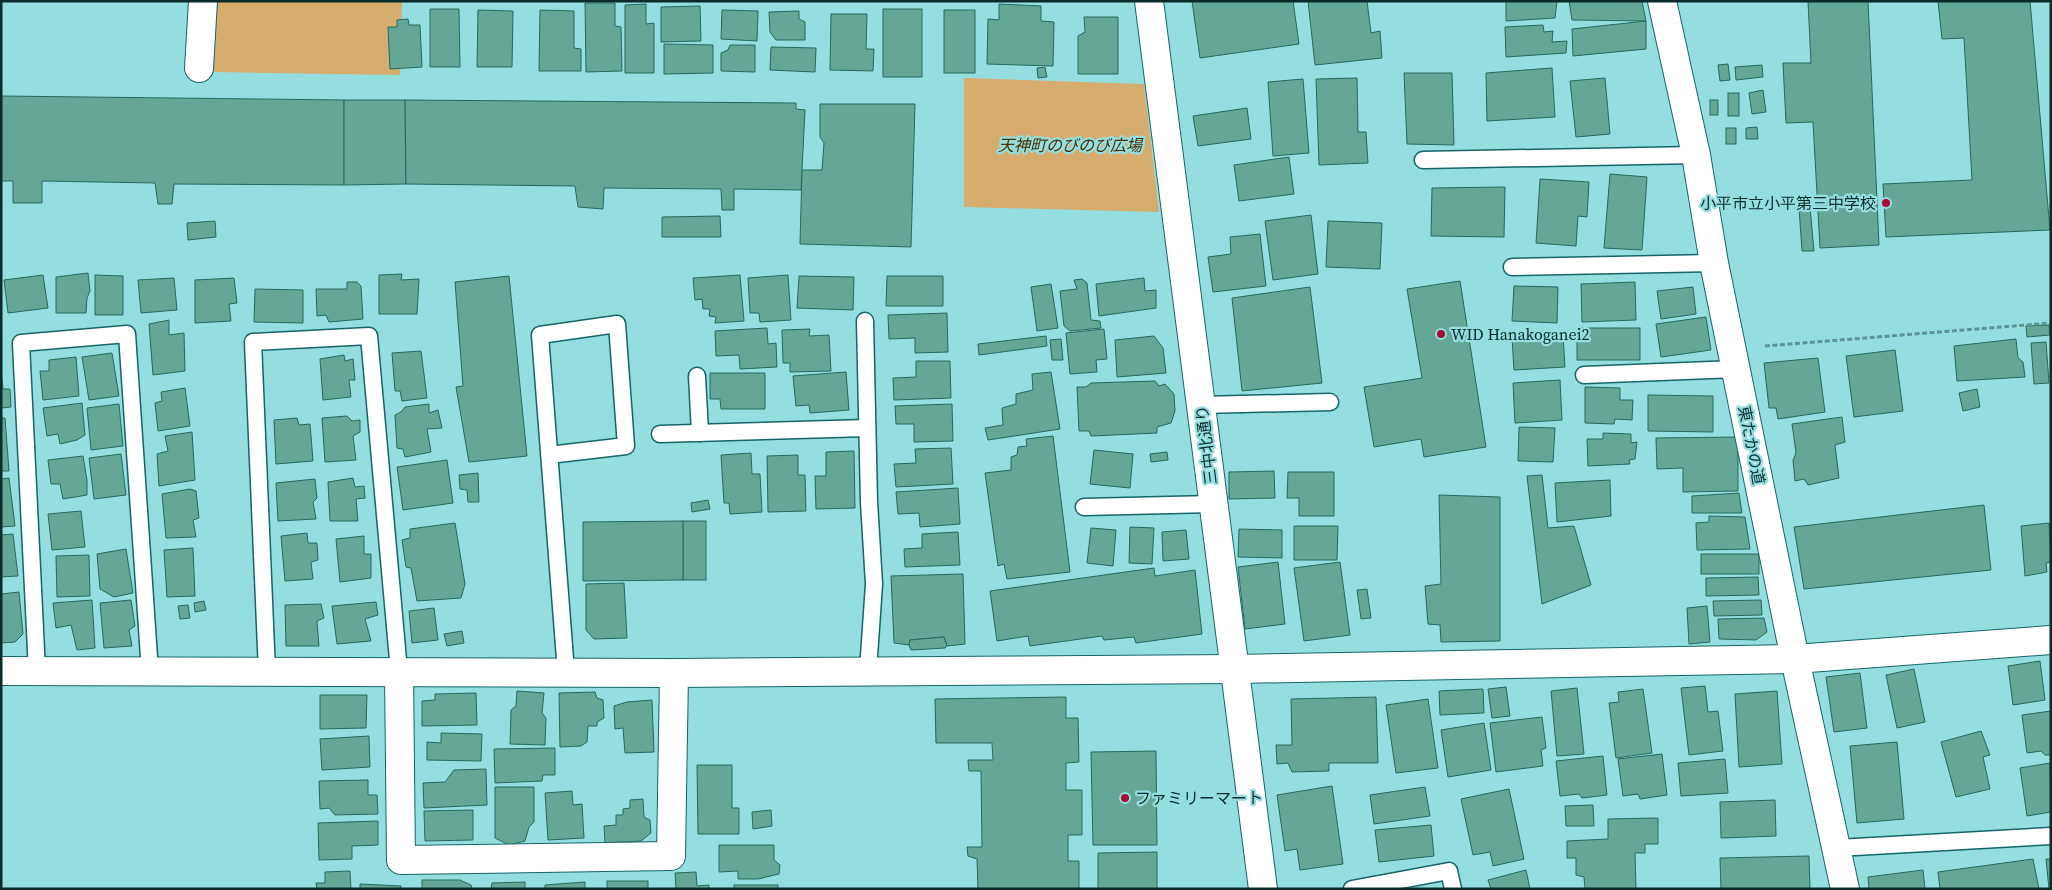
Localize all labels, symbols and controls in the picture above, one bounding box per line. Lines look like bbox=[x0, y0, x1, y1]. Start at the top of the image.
park label: 天神町のびのび広場 bbox=[998, 134, 1144, 156]
place label: 小平市立小平第三中学校 bbox=[1700, 192, 1876, 214]
marker: 小平市立小平第三中学校 bbox=[1880, 197, 1892, 209]
place label: WID Hanakoganei2 bbox=[1451, 323, 1589, 345]
marker: WID Hanakoganei2 bbox=[1435, 328, 1447, 340]
street label: 三中北通り bbox=[1190, 404, 1222, 486]
street label: 東たかの道 bbox=[1734, 404, 1770, 486]
place label: ファミリーマート bbox=[1135, 787, 1263, 809]
marker: ファミリーマート bbox=[1119, 792, 1131, 804]

